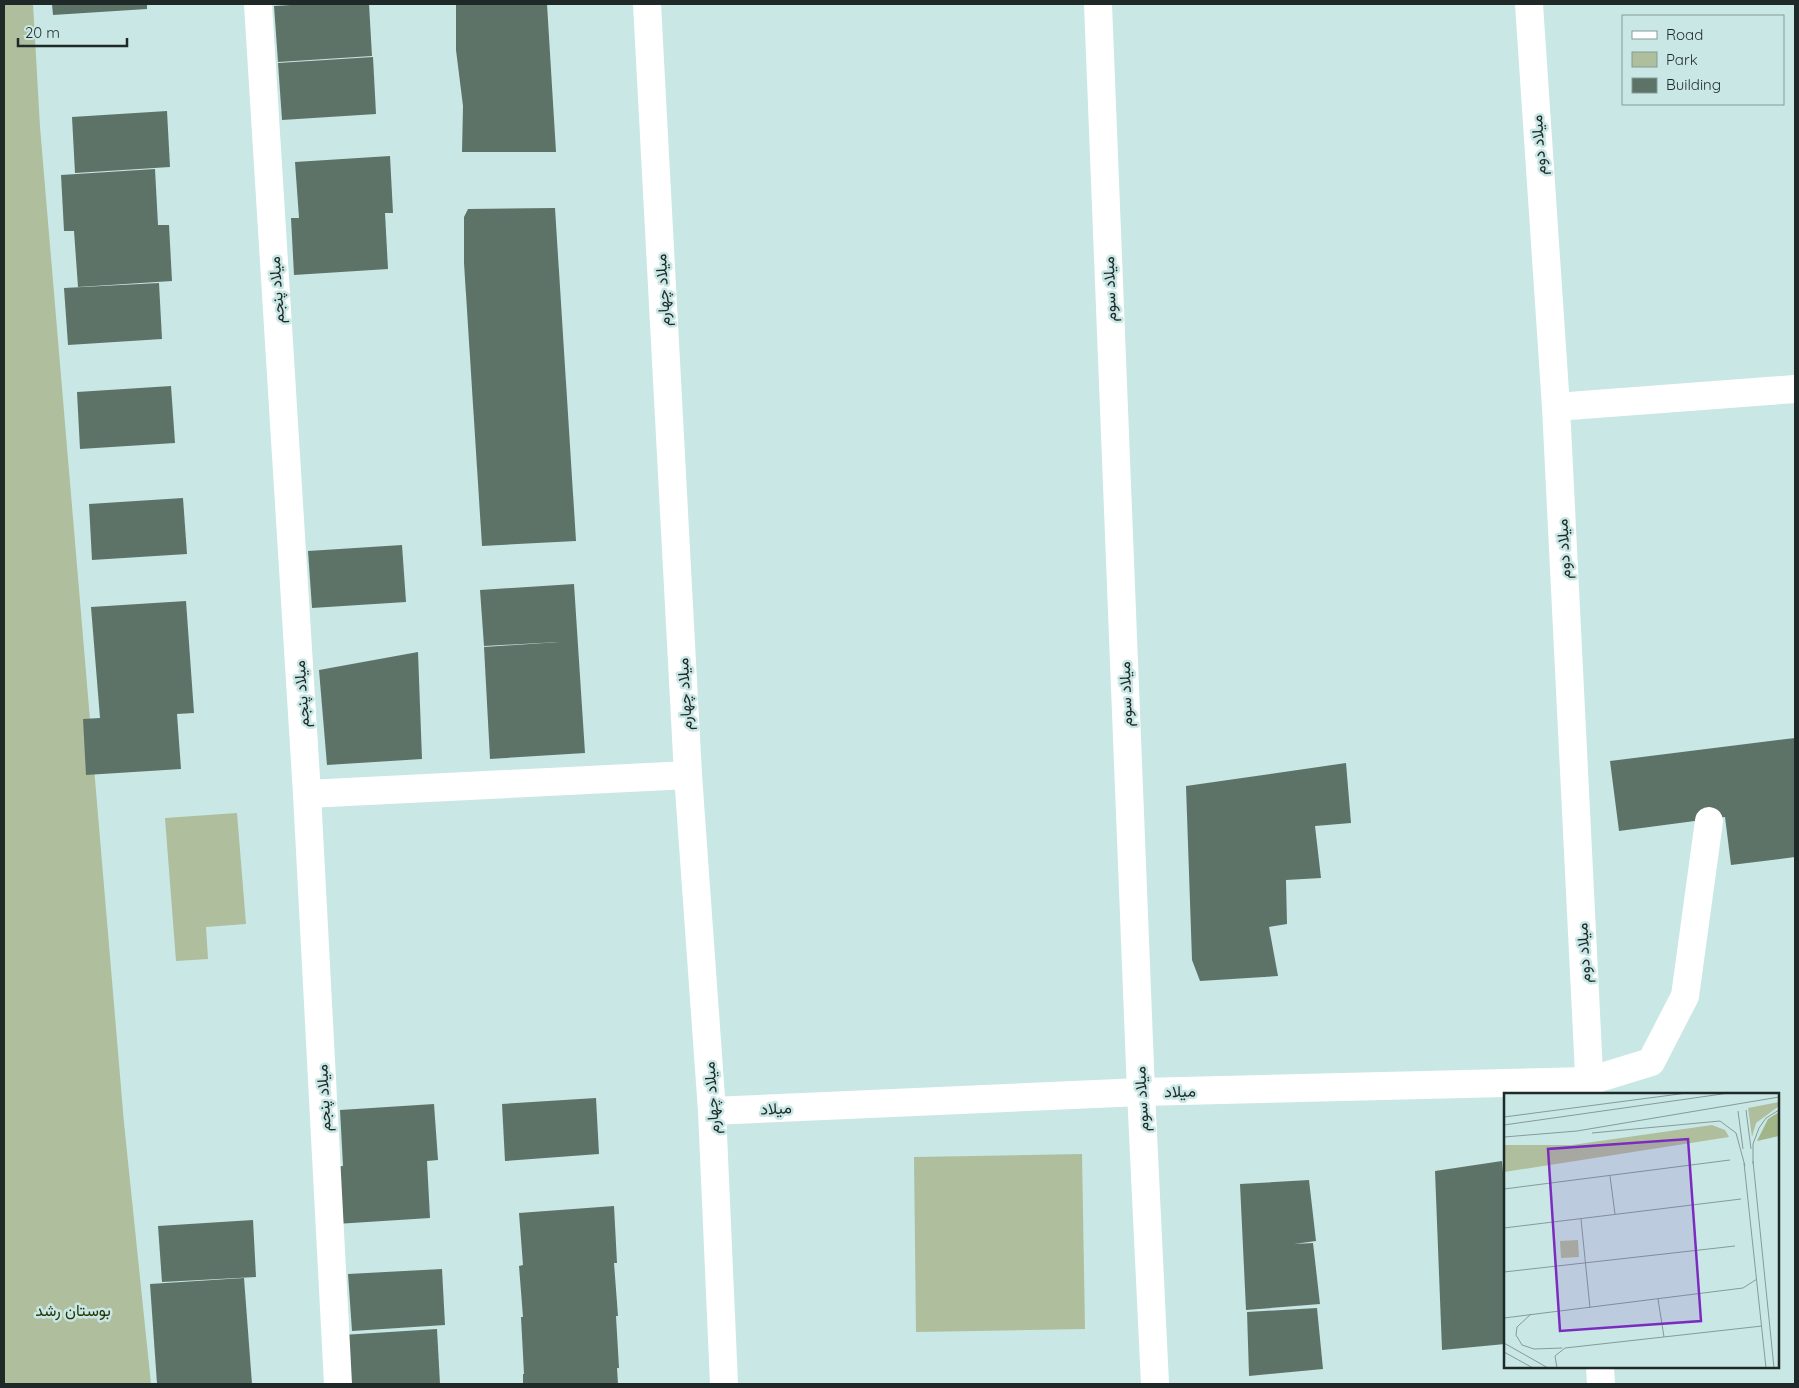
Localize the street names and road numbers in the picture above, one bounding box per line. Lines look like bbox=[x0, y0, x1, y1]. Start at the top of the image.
street label: میلاد دوم bbox=[1526, 114, 1551, 176]
street label: میلاد چهارم bbox=[650, 253, 676, 327]
street label: میلاد پنجم bbox=[264, 256, 290, 324]
street label: میلاد سوم bbox=[1098, 256, 1121, 322]
street label: میلاد دوم bbox=[1551, 518, 1576, 580]
street label: میلاد چهارم bbox=[672, 657, 698, 731]
street label: میلاد پنجم bbox=[289, 660, 315, 728]
street label: میلاد سوم bbox=[1114, 661, 1137, 727]
street label: میلاد دوم bbox=[1571, 922, 1596, 984]
street label: میلاد چهارم bbox=[698, 1061, 726, 1135]
street label: میلاد پنجم bbox=[311, 1064, 337, 1132]
street label: میلاد سوم bbox=[1129, 1066, 1154, 1132]
street label: میلاد bbox=[1164, 1081, 1196, 1101]
street label: میلاد bbox=[760, 1097, 792, 1119]

